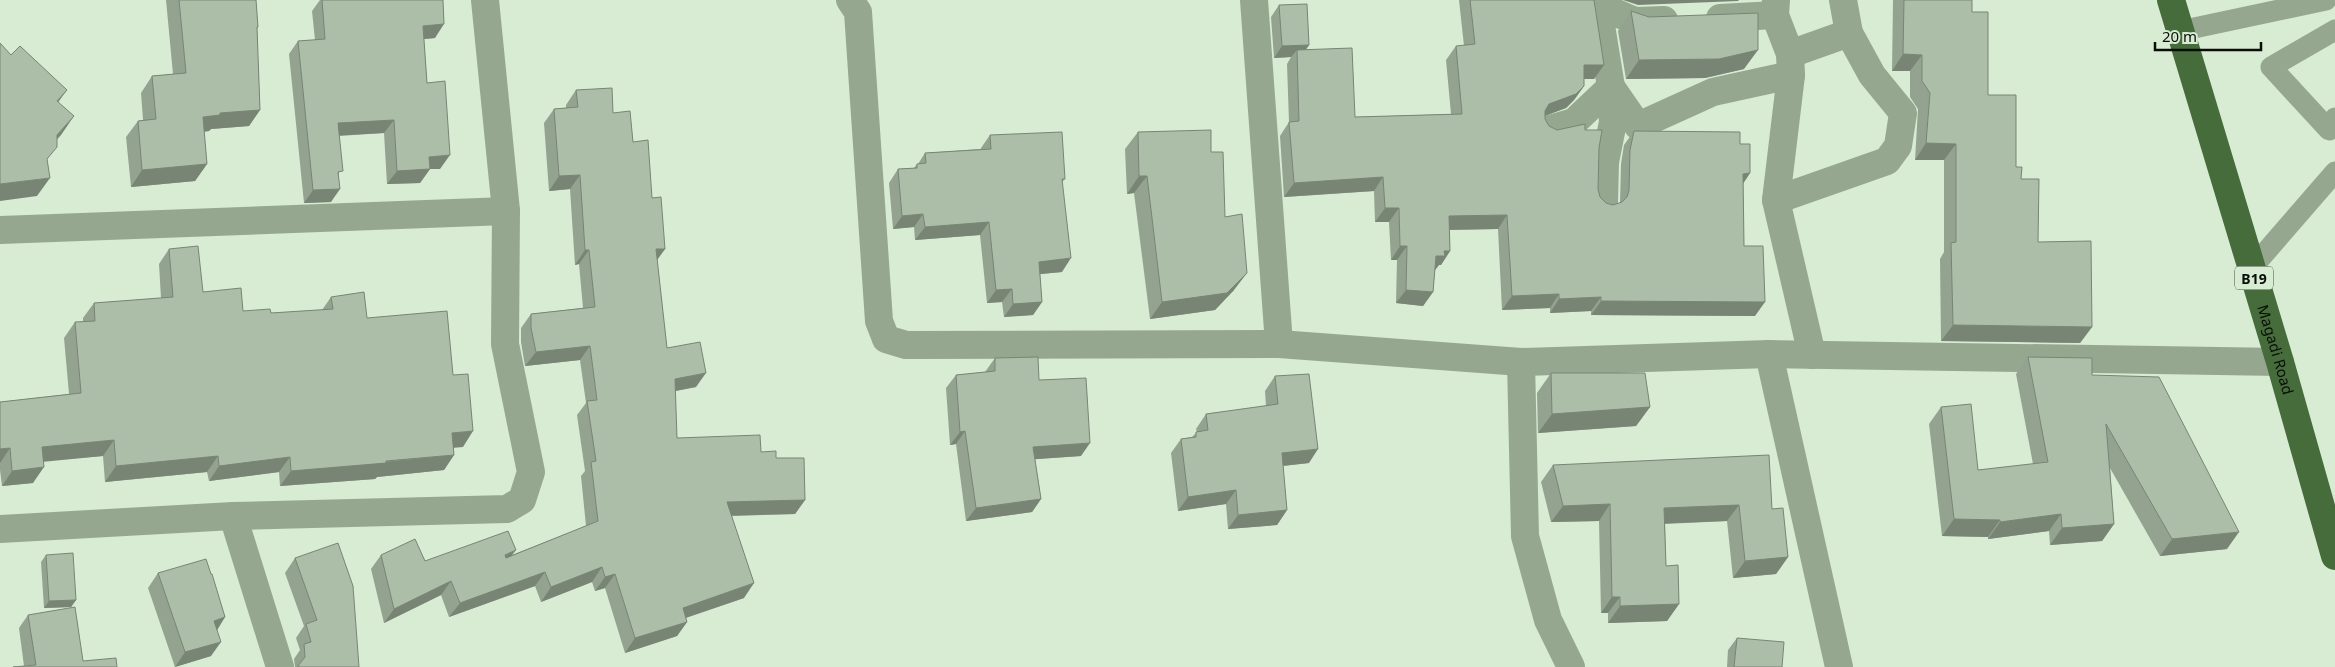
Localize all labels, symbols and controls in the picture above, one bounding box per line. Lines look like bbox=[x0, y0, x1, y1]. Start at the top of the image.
scale bar bbox=[2155, 20, 2261, 52]
text: 20 m bbox=[2162, 26, 2197, 46]
road number: B19 bbox=[2235, 266, 2273, 290]
street label: Magadi Road bbox=[2253, 302, 2299, 397]

